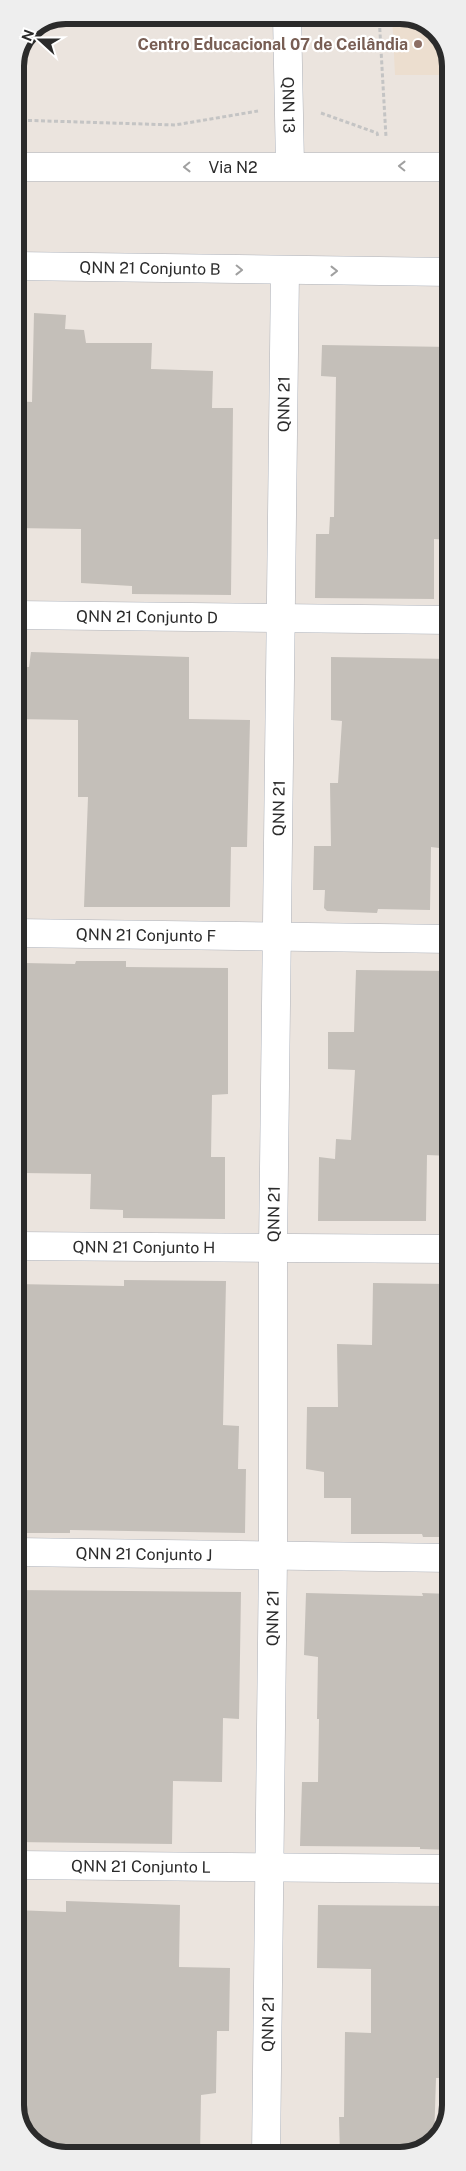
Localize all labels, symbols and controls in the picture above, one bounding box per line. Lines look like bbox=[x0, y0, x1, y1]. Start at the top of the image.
north arrow bbox=[15, 15, 65, 65]
text: N bbox=[18, 27, 37, 43]
place label: Centro Educacional 07 de Ceilândia bbox=[137, 35, 408, 54]
marker: Centro Educacional 07 de Ceilândia bbox=[412, 38, 424, 50]
street label: QNN 13 bbox=[278, 76, 298, 133]
street label: Via N2 bbox=[208, 158, 258, 177]
one-way arrow bbox=[398, 161, 406, 171]
one-way arrow bbox=[183, 162, 190, 172]
street label: QNN 21 Conjunto B bbox=[79, 258, 221, 279]
one-way arrow bbox=[235, 265, 243, 276]
one-way arrow bbox=[330, 266, 338, 276]
street label: QNN 21 bbox=[274, 376, 294, 432]
street label: QNN 21 Conjunto D bbox=[76, 607, 218, 627]
street label: QNN 21 bbox=[269, 780, 289, 836]
street label: QNN 21 Conjunto F bbox=[76, 925, 216, 946]
street label: QNN 21 bbox=[264, 1186, 284, 1242]
street label: QNN 21 Conjunto H bbox=[72, 1237, 216, 1257]
street label: QNN 21 Conjunto J bbox=[75, 1544, 213, 1565]
street label: QNN 21 bbox=[263, 1590, 283, 1646]
street label: QNN 21 Conjunto L bbox=[71, 1857, 211, 1877]
street label: QNN 21 bbox=[258, 1996, 278, 2052]

